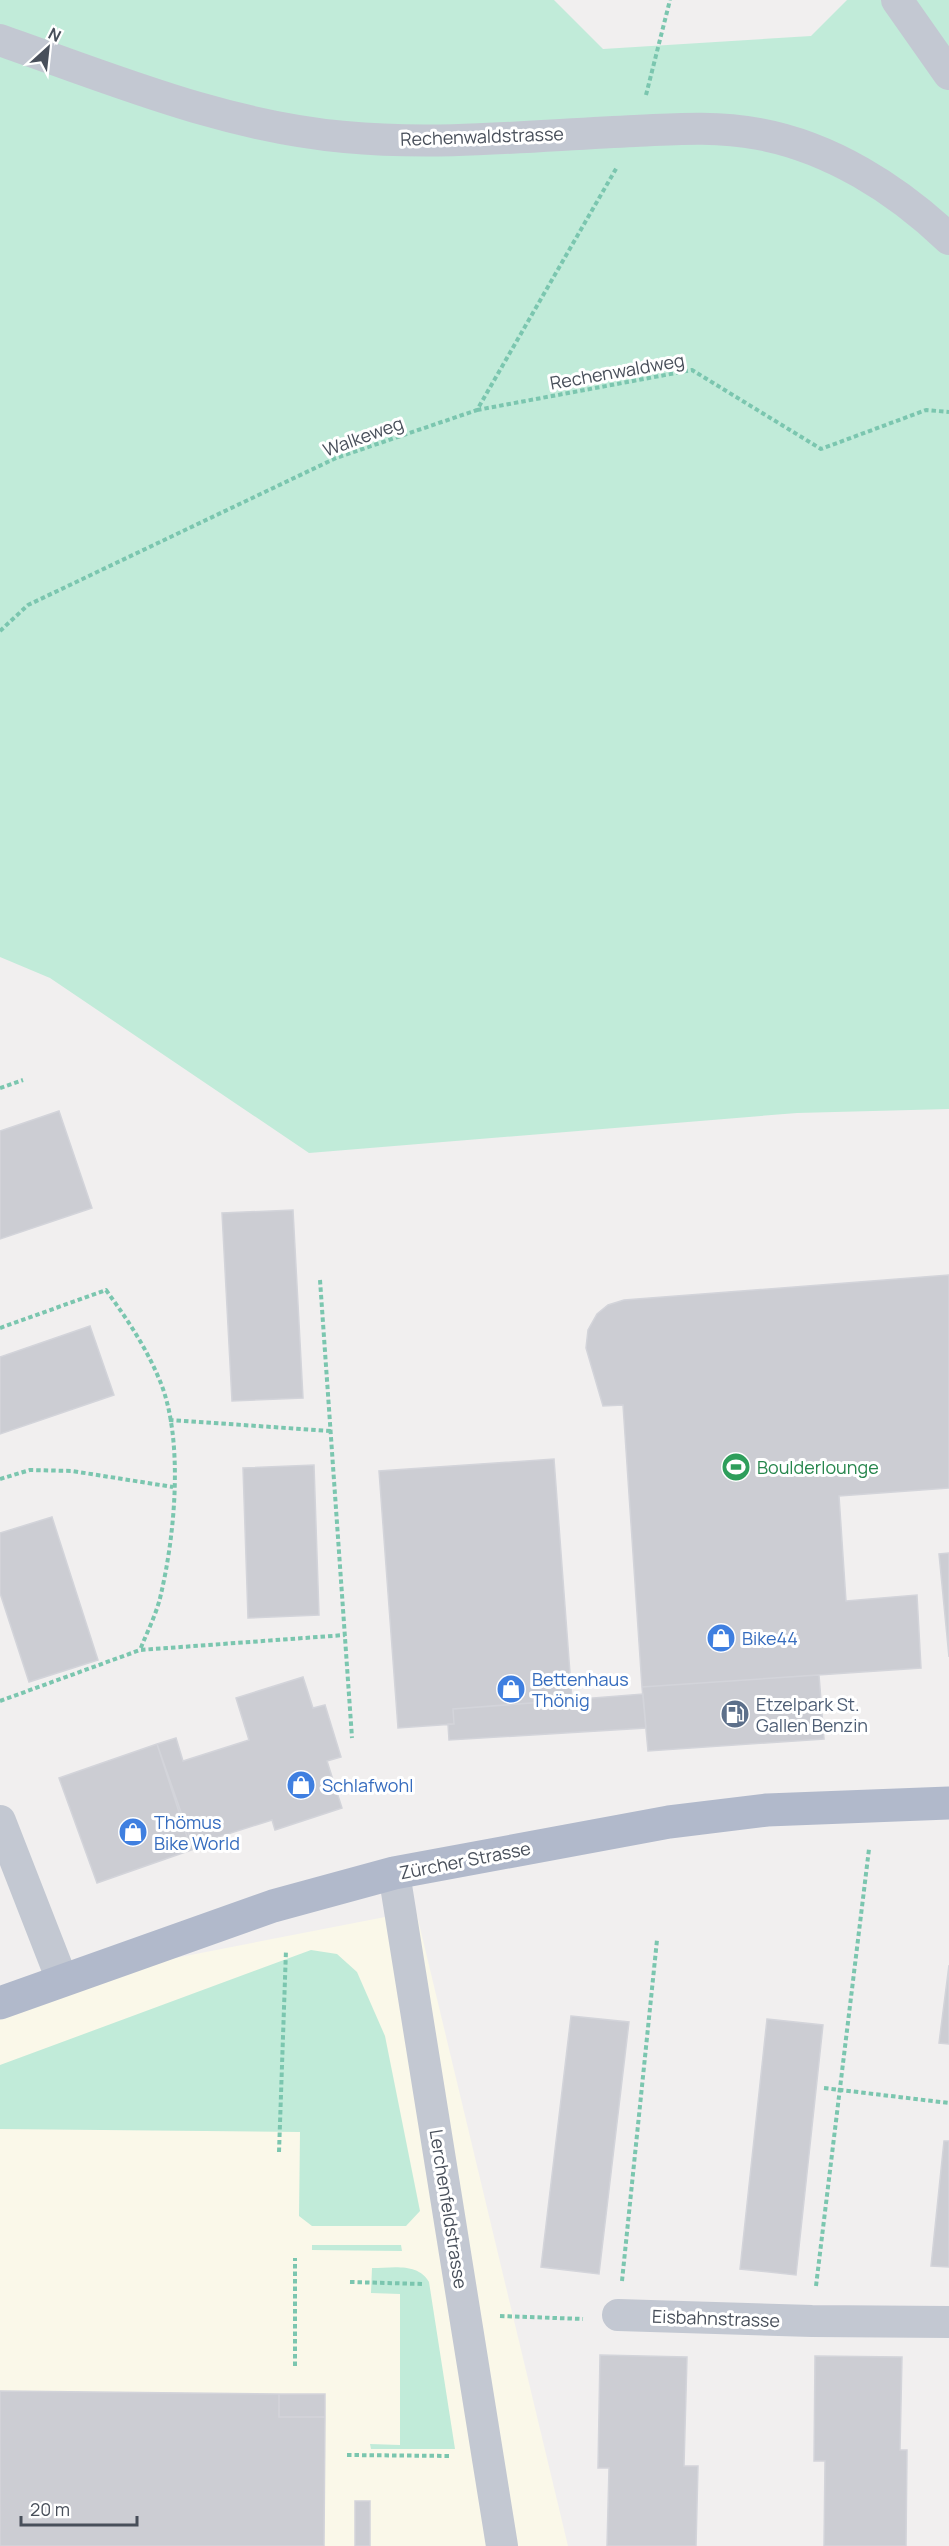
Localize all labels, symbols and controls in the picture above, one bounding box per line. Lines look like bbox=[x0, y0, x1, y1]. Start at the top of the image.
north arrow bbox=[18, 18, 78, 78]
text: N bbox=[45, 22, 65, 47]
street label: Rechenwaldstrasse bbox=[400, 121, 564, 151]
street label: Rechenwaldweg bbox=[548, 347, 686, 395]
street label: Walkeweg bbox=[320, 410, 406, 462]
sports icon: Boulderlounge bbox=[720, 1451, 752, 1483]
place label: Boulderlounge bbox=[757, 1455, 879, 1479]
shop icon: Bike44 bbox=[705, 1622, 737, 1654]
place label: Bike44 bbox=[742, 1626, 798, 1650]
place label: Bettenhaus Thönig bbox=[532, 1667, 629, 1712]
shop icon: Bettenhaus Thönig bbox=[495, 1673, 527, 1705]
place label: Etzelpark St. Gallen Benzin bbox=[756, 1692, 868, 1737]
fuel station icon: Etzelpark St. Gallen Benzin bbox=[719, 1698, 751, 1730]
shop icon: Schlafwohl bbox=[285, 1769, 317, 1801]
place label: Schlafwohl bbox=[322, 1773, 413, 1797]
place label: Thömus Bike World bbox=[154, 1810, 240, 1855]
shop icon: Thömus Bike World bbox=[117, 1816, 149, 1848]
street label: Zürcher Strasse bbox=[397, 1836, 533, 1884]
street label: Lerchenfeldstrasse bbox=[425, 2127, 473, 2291]
street label: Eisbahnstrasse bbox=[652, 2304, 780, 2332]
scale bar bbox=[21, 2489, 136, 2527]
text: 20 m bbox=[30, 2497, 70, 2521]

